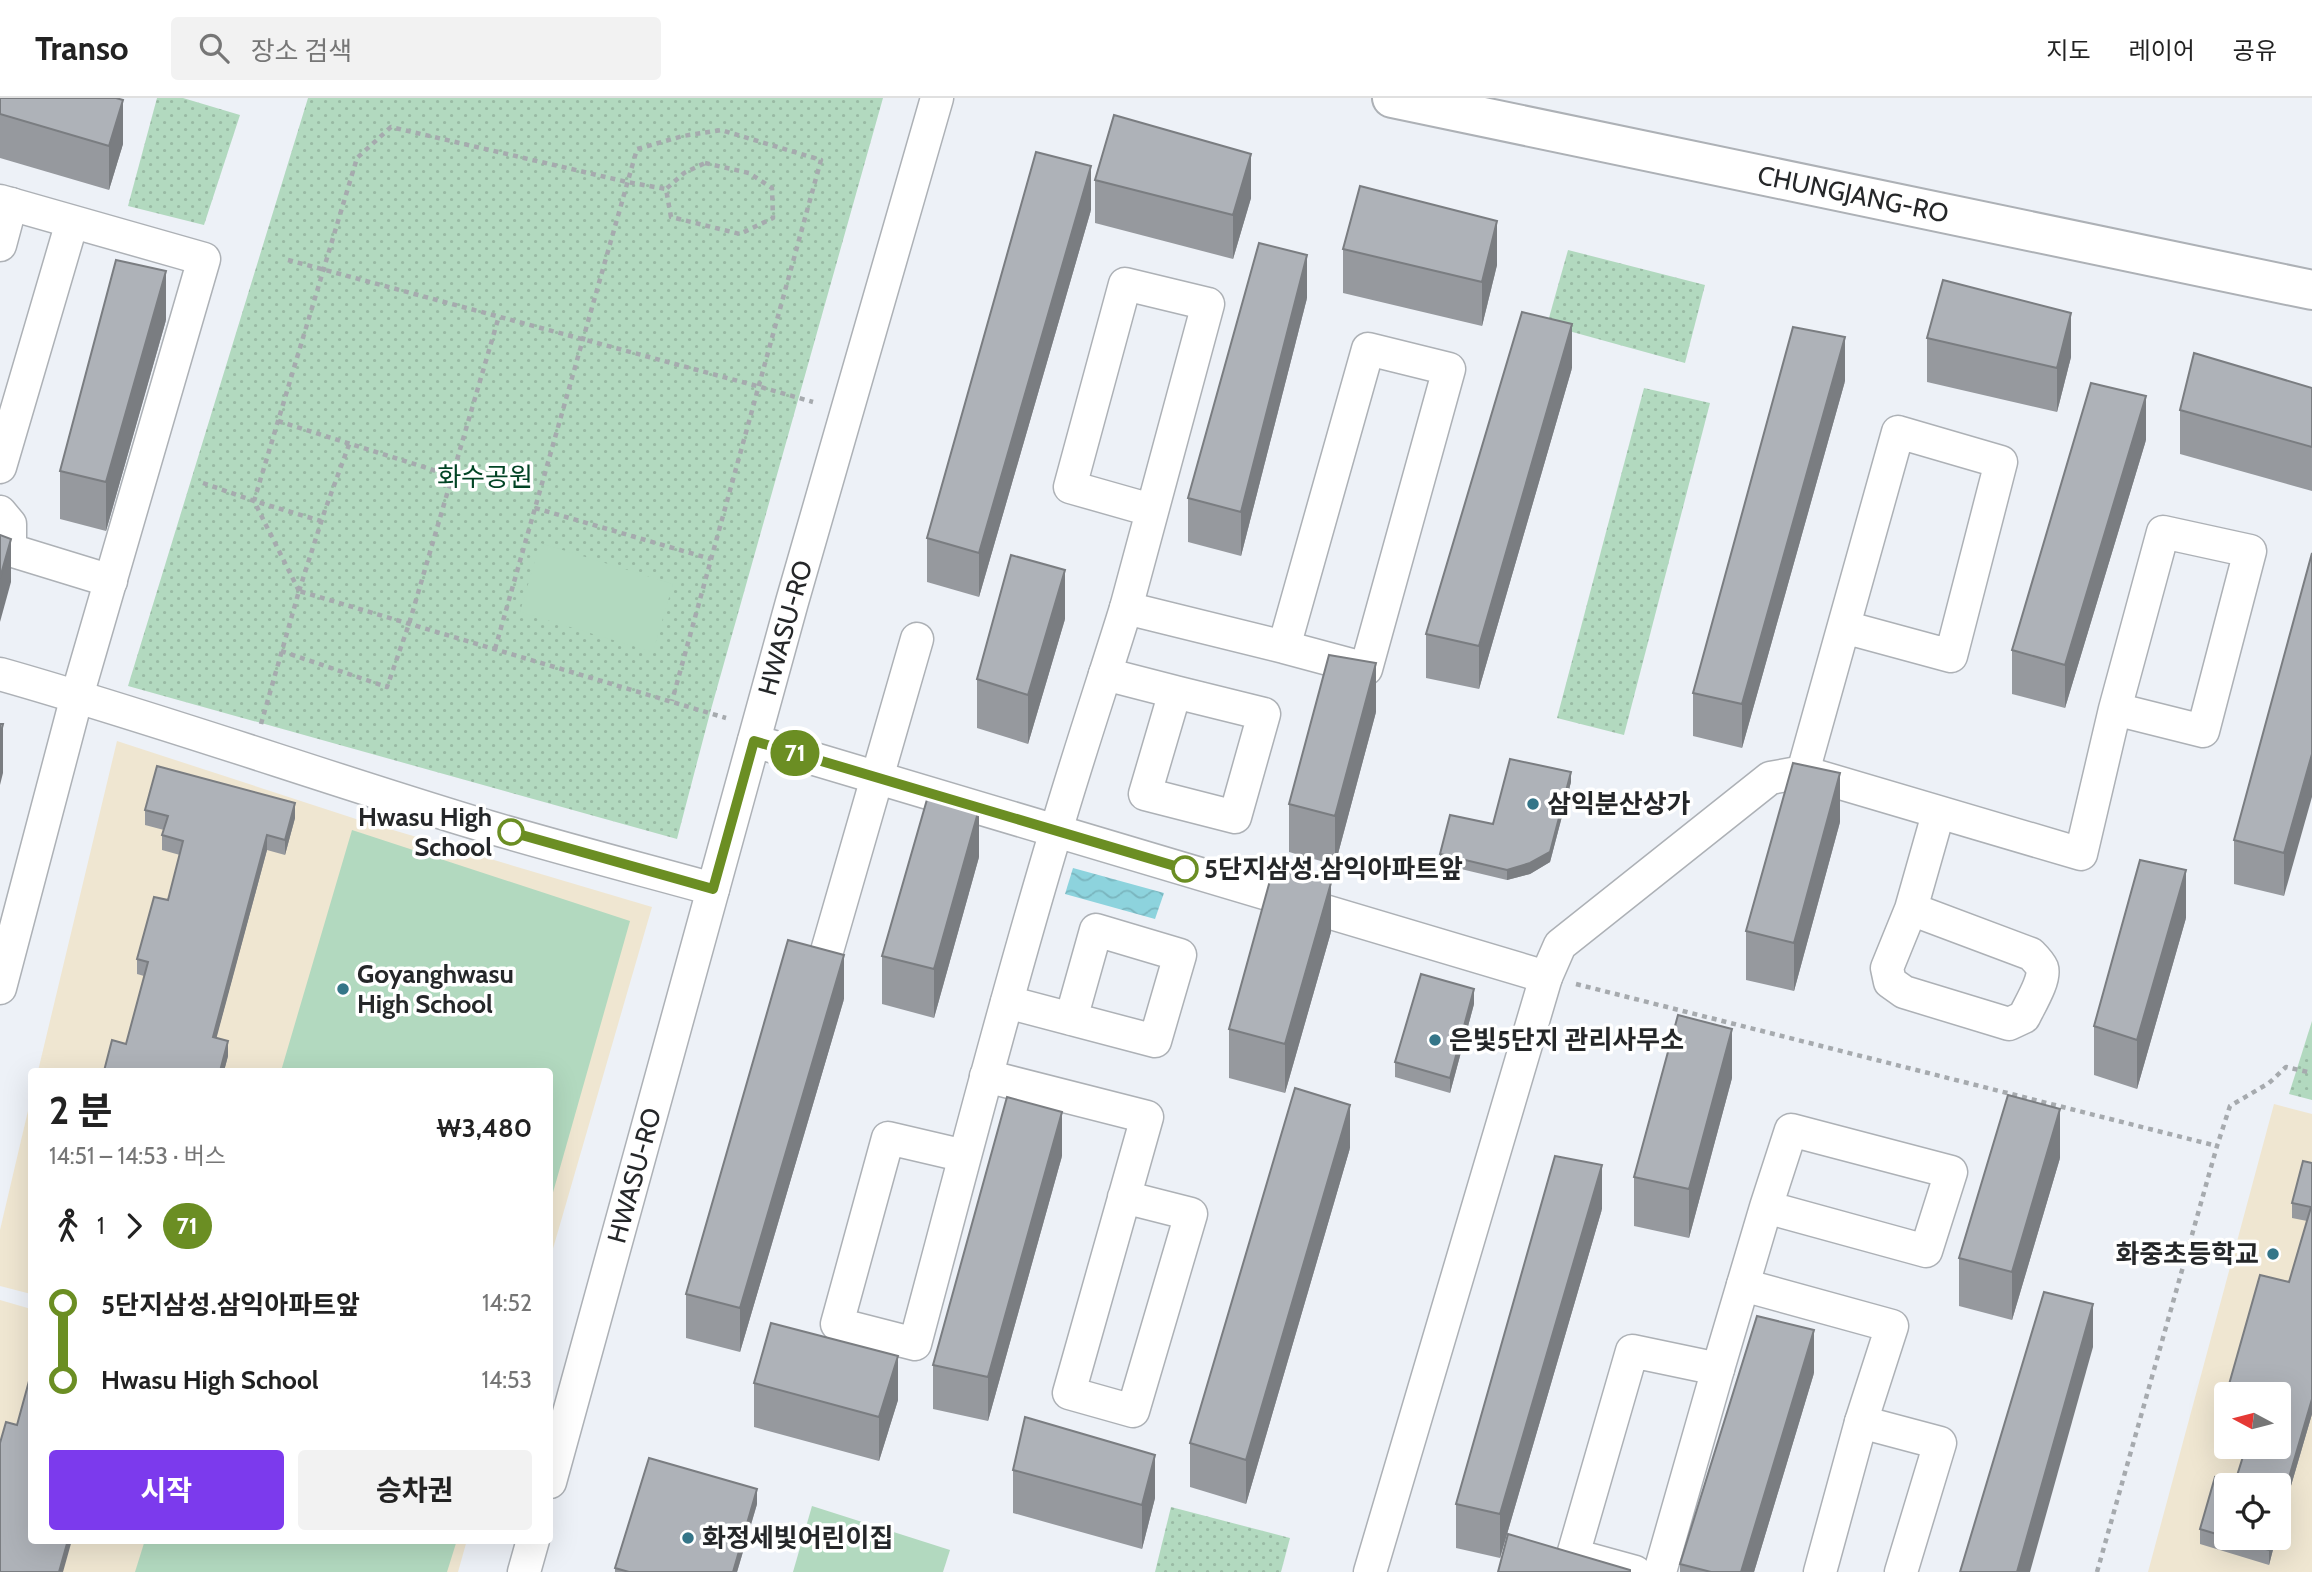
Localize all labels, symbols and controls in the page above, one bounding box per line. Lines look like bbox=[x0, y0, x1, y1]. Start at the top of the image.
search box bbox=[171, 17, 661, 80]
text: Transo bbox=[35, 28, 129, 68]
icon: search bbox=[195, 29, 233, 67]
text: 장소 검색 bbox=[251, 35, 352, 67]
text: 지도 bbox=[2046, 36, 2091, 65]
text: 레이어 bbox=[2129, 36, 2195, 65]
text: 공유 bbox=[2233, 36, 2277, 65]
street label: CHUNGJANG-RO bbox=[1755, 159, 1951, 230]
park label: 화수공원 bbox=[437, 461, 533, 493]
street label: HWASU-RO bbox=[751, 557, 819, 699]
line badge: 71 bbox=[764, 730, 826, 776]
text: 71 bbox=[784, 738, 806, 767]
place label: 삼익분산상가 bbox=[1547, 788, 1691, 820]
marker: 삼익분산상가 bbox=[1525, 796, 1541, 812]
place label: Hwasu High School bbox=[358, 801, 492, 863]
marker: Hwasu High School bbox=[498, 819, 524, 845]
place label: 5단지삼성.삼익아파트앞 bbox=[1204, 853, 1463, 885]
marker: 5단지삼성.삼익아파트앞 bbox=[1172, 856, 1198, 882]
place label: Goyanghwasu High School bbox=[357, 958, 514, 1020]
marker: Goyanghwasu High School bbox=[335, 981, 351, 997]
place label: 은빛5단지 관리사무소 bbox=[1449, 1024, 1684, 1056]
marker: 은빛5단지 관리사무소 bbox=[1427, 1032, 1443, 1048]
text: 2 분 bbox=[49, 1087, 113, 1134]
street label: HWASU-RO bbox=[600, 1104, 668, 1247]
text: ₩3,480 bbox=[437, 1112, 532, 1144]
text: 14:51 – 14:53 · 버스 bbox=[49, 1142, 226, 1170]
icon: walk bbox=[49, 1207, 87, 1245]
icon: forward bbox=[115, 1207, 153, 1245]
text: 71 bbox=[177, 1211, 198, 1240]
text: 1 bbox=[97, 1212, 105, 1240]
place label: 화중초등학교 bbox=[2115, 1238, 2259, 1270]
marker: 화중초등학교 bbox=[2265, 1246, 2281, 1262]
text: 5단지삼성.삼익아파트앞 bbox=[101, 1289, 360, 1321]
text: 14:52 bbox=[482, 1289, 532, 1317]
text: Hwasu High School bbox=[101, 1364, 319, 1396]
text: 14:53 bbox=[482, 1366, 532, 1394]
north arrow bbox=[2214, 1382, 2291, 1460]
map controls bbox=[2214, 1382, 2291, 1550]
button: 시작 bbox=[49, 1450, 284, 1530]
button: 승차권 bbox=[298, 1450, 532, 1530]
button: locate bbox=[2214, 1473, 2291, 1550]
place label: 화정세빛어린이집 bbox=[702, 1522, 893, 1554]
marker: 화정세빛어린이집 bbox=[680, 1530, 696, 1546]

